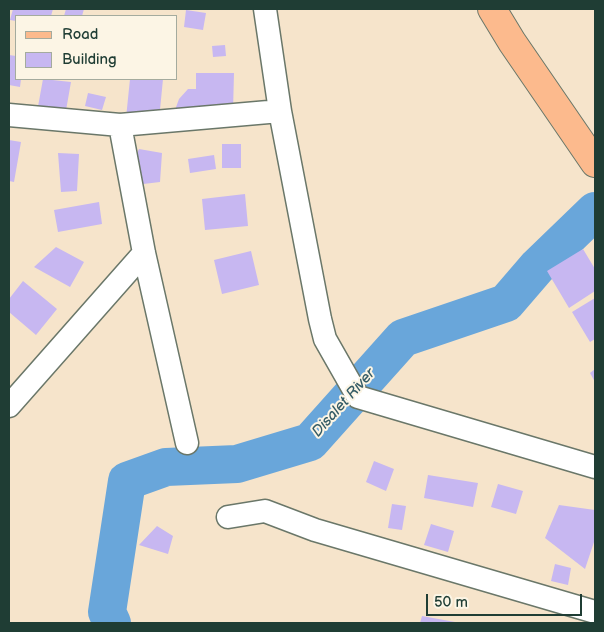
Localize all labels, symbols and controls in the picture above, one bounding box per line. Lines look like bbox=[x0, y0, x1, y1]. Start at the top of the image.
legend bbox=[15, 15, 178, 80]
text: Road bbox=[62, 25, 98, 44]
text: Building bbox=[62, 50, 117, 69]
water label: Disalet River bbox=[309, 365, 379, 441]
scale bar bbox=[429, 584, 585, 616]
text: 50 m bbox=[434, 593, 468, 612]

